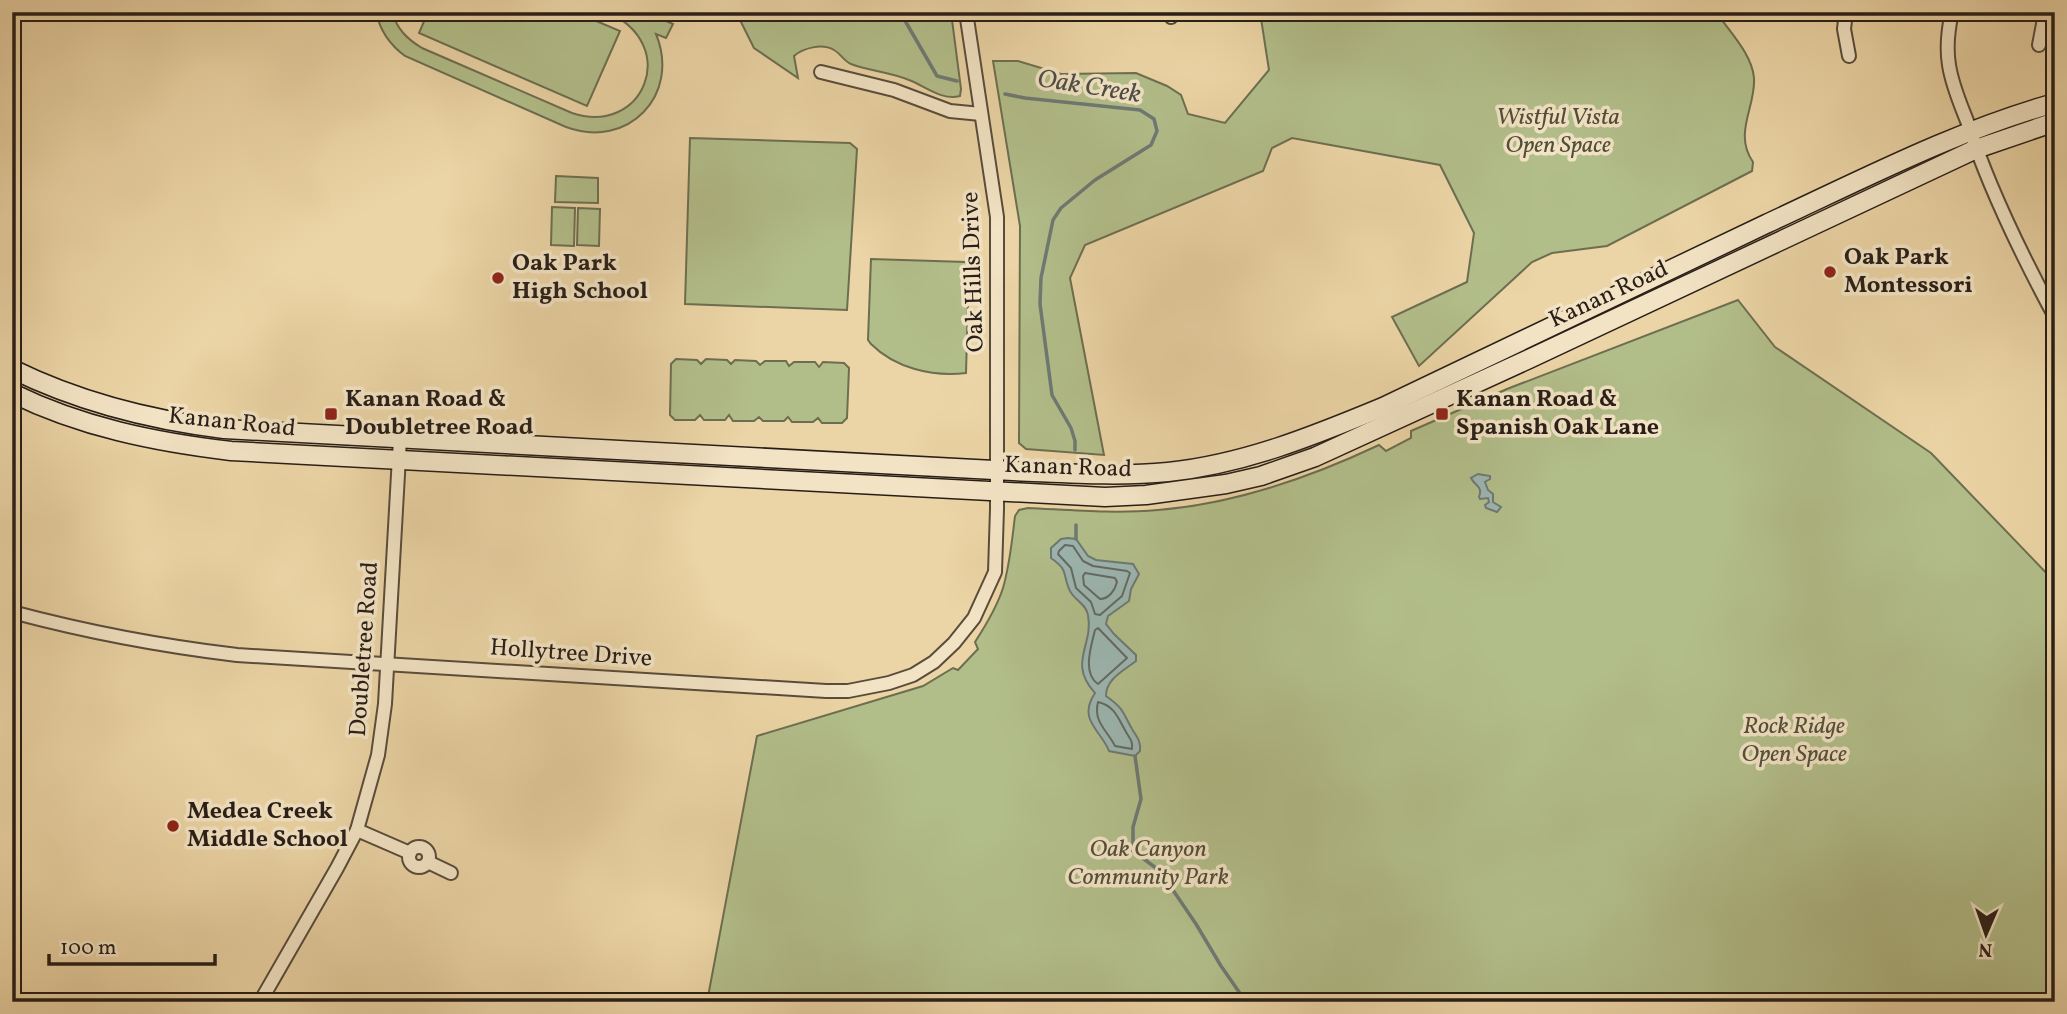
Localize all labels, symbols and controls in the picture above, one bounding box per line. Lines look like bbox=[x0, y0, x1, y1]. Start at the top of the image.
water label: Oak Creek bbox=[1034, 61, 1144, 113]
park label: Wistful Vista Open Space bbox=[1496, 101, 1620, 163]
street label: Oak Hills Drive bbox=[954, 191, 994, 353]
place label: Oak Park Montessori bbox=[1844, 241, 1973, 303]
place label: Oak Park High School bbox=[512, 247, 648, 309]
street label: Kanan Road bbox=[1544, 253, 1674, 337]
marker: Oak Park Montessori bbox=[1822, 264, 1838, 280]
marker: Oak Park High School bbox=[490, 270, 506, 286]
place label: Kanan Road & Doubletree Road bbox=[345, 383, 534, 445]
place label: Kanan Road & Spanish Oak Lane bbox=[1456, 383, 1659, 445]
street label: Kanan Road bbox=[167, 399, 297, 447]
marker: Kanan Road & Doubletree Road bbox=[323, 406, 339, 422]
marker: Kanan Road & Spanish Oak Lane bbox=[1434, 406, 1450, 422]
street label: Kanan Road bbox=[1004, 449, 1132, 487]
street label: Doubletree Road bbox=[342, 560, 388, 738]
street label: Hollytree Drive bbox=[489, 631, 653, 677]
park label: Rock Ridge Open Space bbox=[1741, 710, 1847, 772]
place label: Medea Creek Middle School bbox=[187, 795, 348, 857]
marker: Medea Creek Middle School bbox=[165, 818, 181, 834]
park label: Oak Canyon Community Park bbox=[1067, 833, 1229, 895]
north arrow bbox=[1952, 898, 2022, 968]
scale bar bbox=[49, 923, 215, 967]
text: 100 m bbox=[60, 934, 117, 963]
text: N bbox=[1978, 936, 1993, 962]

